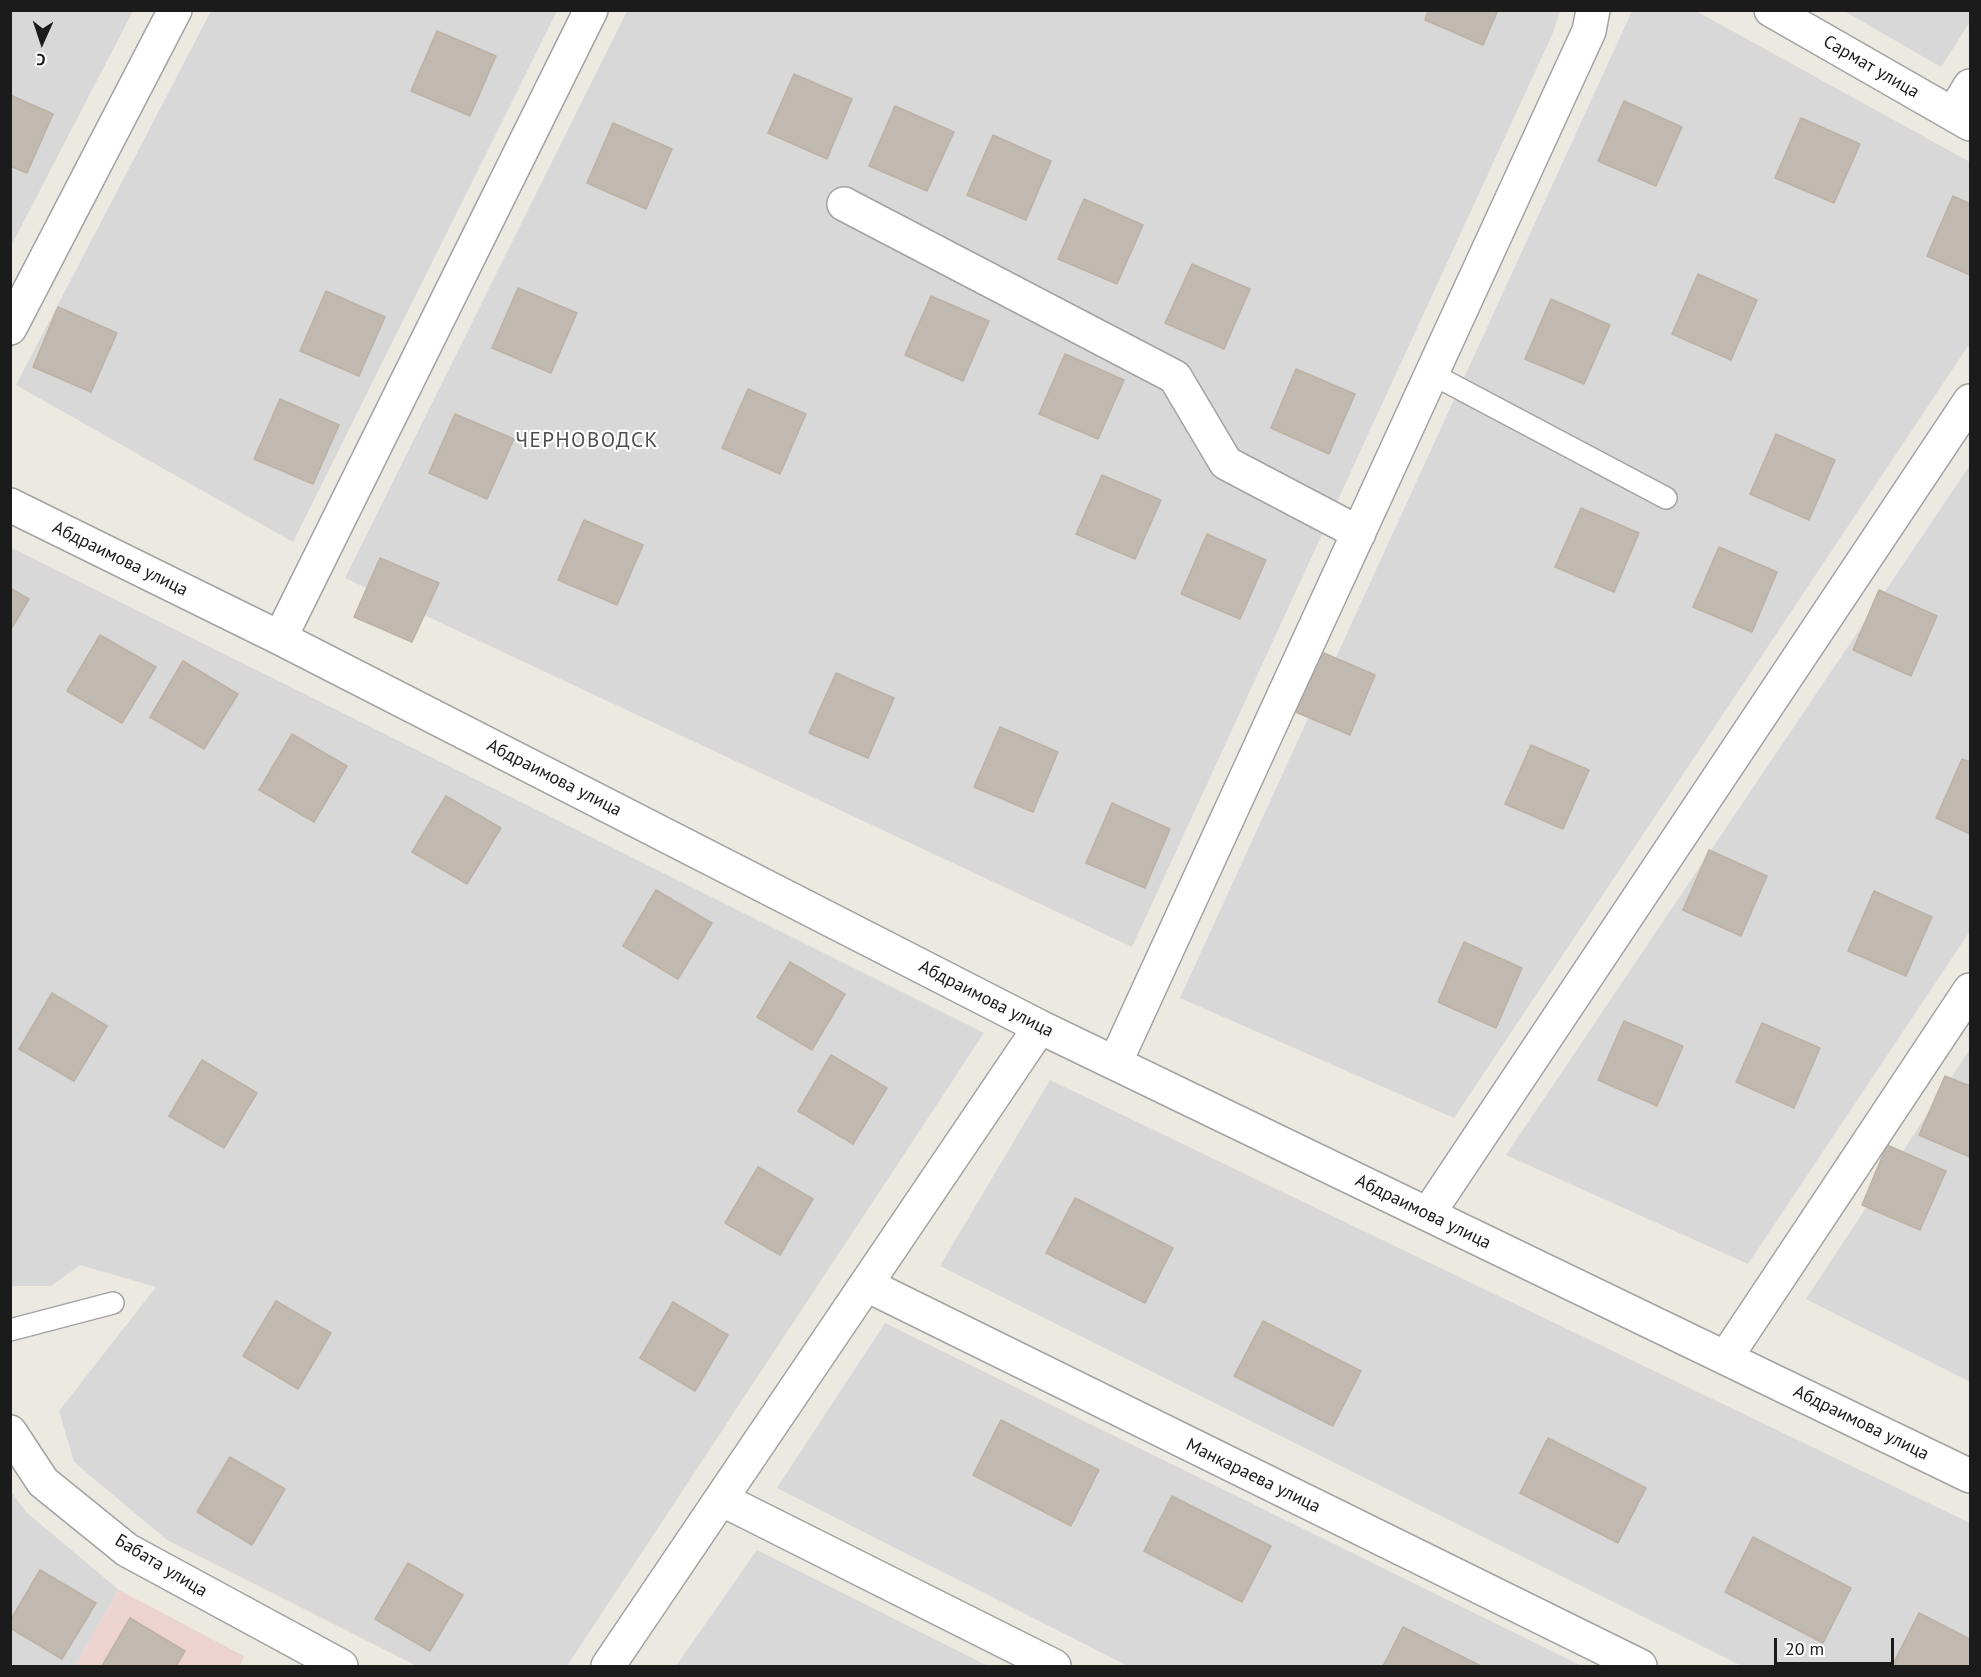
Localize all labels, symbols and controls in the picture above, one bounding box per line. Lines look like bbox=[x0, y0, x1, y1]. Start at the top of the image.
north arrow bbox=[12, 12, 72, 72]
street label: Сармат улица bbox=[1819, 31, 1923, 103]
text: С bbox=[36, 50, 46, 70]
district label: ЧЕРНОВОДСК bbox=[515, 428, 659, 454]
street label: Абдраимова улица bbox=[49, 517, 191, 601]
street label: Абдраимова улица bbox=[483, 735, 625, 821]
street label: Абдраимова улица bbox=[915, 956, 1057, 1042]
street label: Абдраимова улица bbox=[1352, 1170, 1494, 1254]
street label: Абдраимова улица bbox=[1790, 1381, 1932, 1465]
street label: Манкараева улица bbox=[1182, 1434, 1324, 1518]
street label: Бабата улица bbox=[111, 1530, 211, 1602]
scale bar bbox=[1777, 1626, 1897, 1664]
text: 20 m bbox=[1785, 1637, 1824, 1660]

